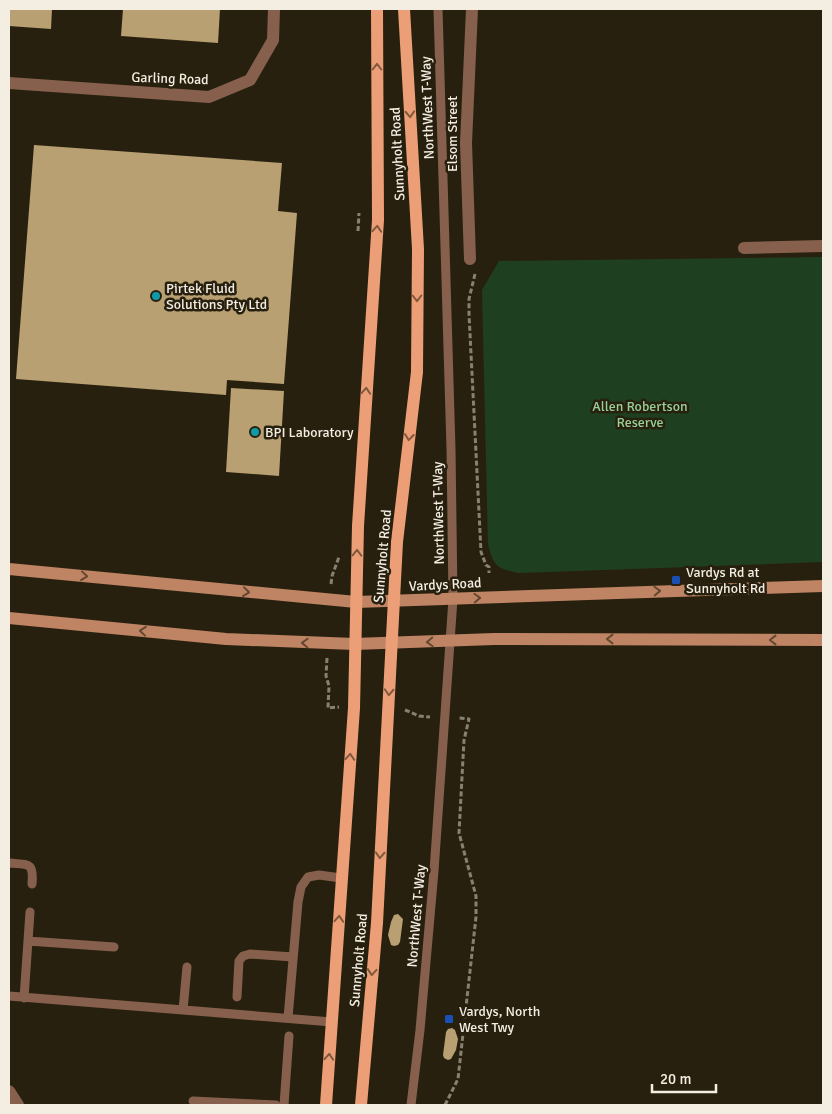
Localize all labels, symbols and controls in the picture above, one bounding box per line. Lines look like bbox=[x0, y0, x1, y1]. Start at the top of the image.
street label: NorthWest T-Way bbox=[417, 56, 438, 160]
one-way arrow bbox=[372, 62, 382, 70]
street label: Garling Road bbox=[131, 69, 209, 88]
street label: Elsom Street bbox=[444, 96, 461, 172]
street label: Sunnyholt Road bbox=[387, 107, 408, 201]
one-way arrow bbox=[404, 110, 415, 118]
one-way arrow bbox=[371, 225, 382, 233]
place label: Pirtek Fluid Solutions Pty Ltd bbox=[166, 280, 267, 313]
marker: Pirtek Fluid Solutions Pty Ltd bbox=[150, 290, 162, 302]
one-way arrow bbox=[412, 294, 423, 302]
one-way arrow bbox=[361, 387, 372, 395]
park label: Allen Robertson Reserve bbox=[592, 398, 688, 431]
place label: BPI Laboratory bbox=[265, 424, 354, 441]
marker: BPI Laboratory bbox=[249, 426, 261, 438]
one-way arrow bbox=[404, 434, 415, 442]
street label: NorthWest T-Way bbox=[429, 461, 448, 565]
street label: Sunnyholt Road bbox=[370, 509, 395, 603]
one-way arrow bbox=[352, 549, 362, 557]
place label: Vardys Rd at Sunnyholt Rd bbox=[686, 564, 765, 597]
one-way arrow bbox=[80, 570, 88, 581]
street label: Vardys Road bbox=[408, 574, 482, 595]
marker: Vardys Rd at Sunnyholt Rd bbox=[670, 574, 682, 586]
one-way arrow bbox=[242, 586, 250, 597]
one-way arrow bbox=[653, 586, 661, 597]
one-way arrow bbox=[474, 592, 482, 603]
one-way arrow bbox=[139, 625, 147, 636]
one-way arrow bbox=[606, 634, 614, 644]
one-way arrow bbox=[769, 635, 776, 645]
one-way arrow bbox=[426, 636, 434, 647]
one-way arrow bbox=[301, 637, 309, 648]
one-way arrow bbox=[383, 689, 394, 697]
one-way arrow bbox=[344, 753, 355, 761]
one-way arrow bbox=[375, 851, 386, 859]
street label: NorthWest T-Way bbox=[404, 863, 429, 968]
street label: Sunnyholt Road bbox=[346, 913, 371, 1007]
one-way arrow bbox=[333, 915, 344, 923]
one-way arrow bbox=[367, 968, 378, 976]
place label: Vardys, North West Twy bbox=[459, 1003, 540, 1036]
marker: Vardys, North West Twy bbox=[443, 1013, 455, 1025]
one-way arrow bbox=[324, 1052, 335, 1060]
scale bar bbox=[652, 1062, 716, 1094]
text: 20 m bbox=[660, 1070, 691, 1088]

